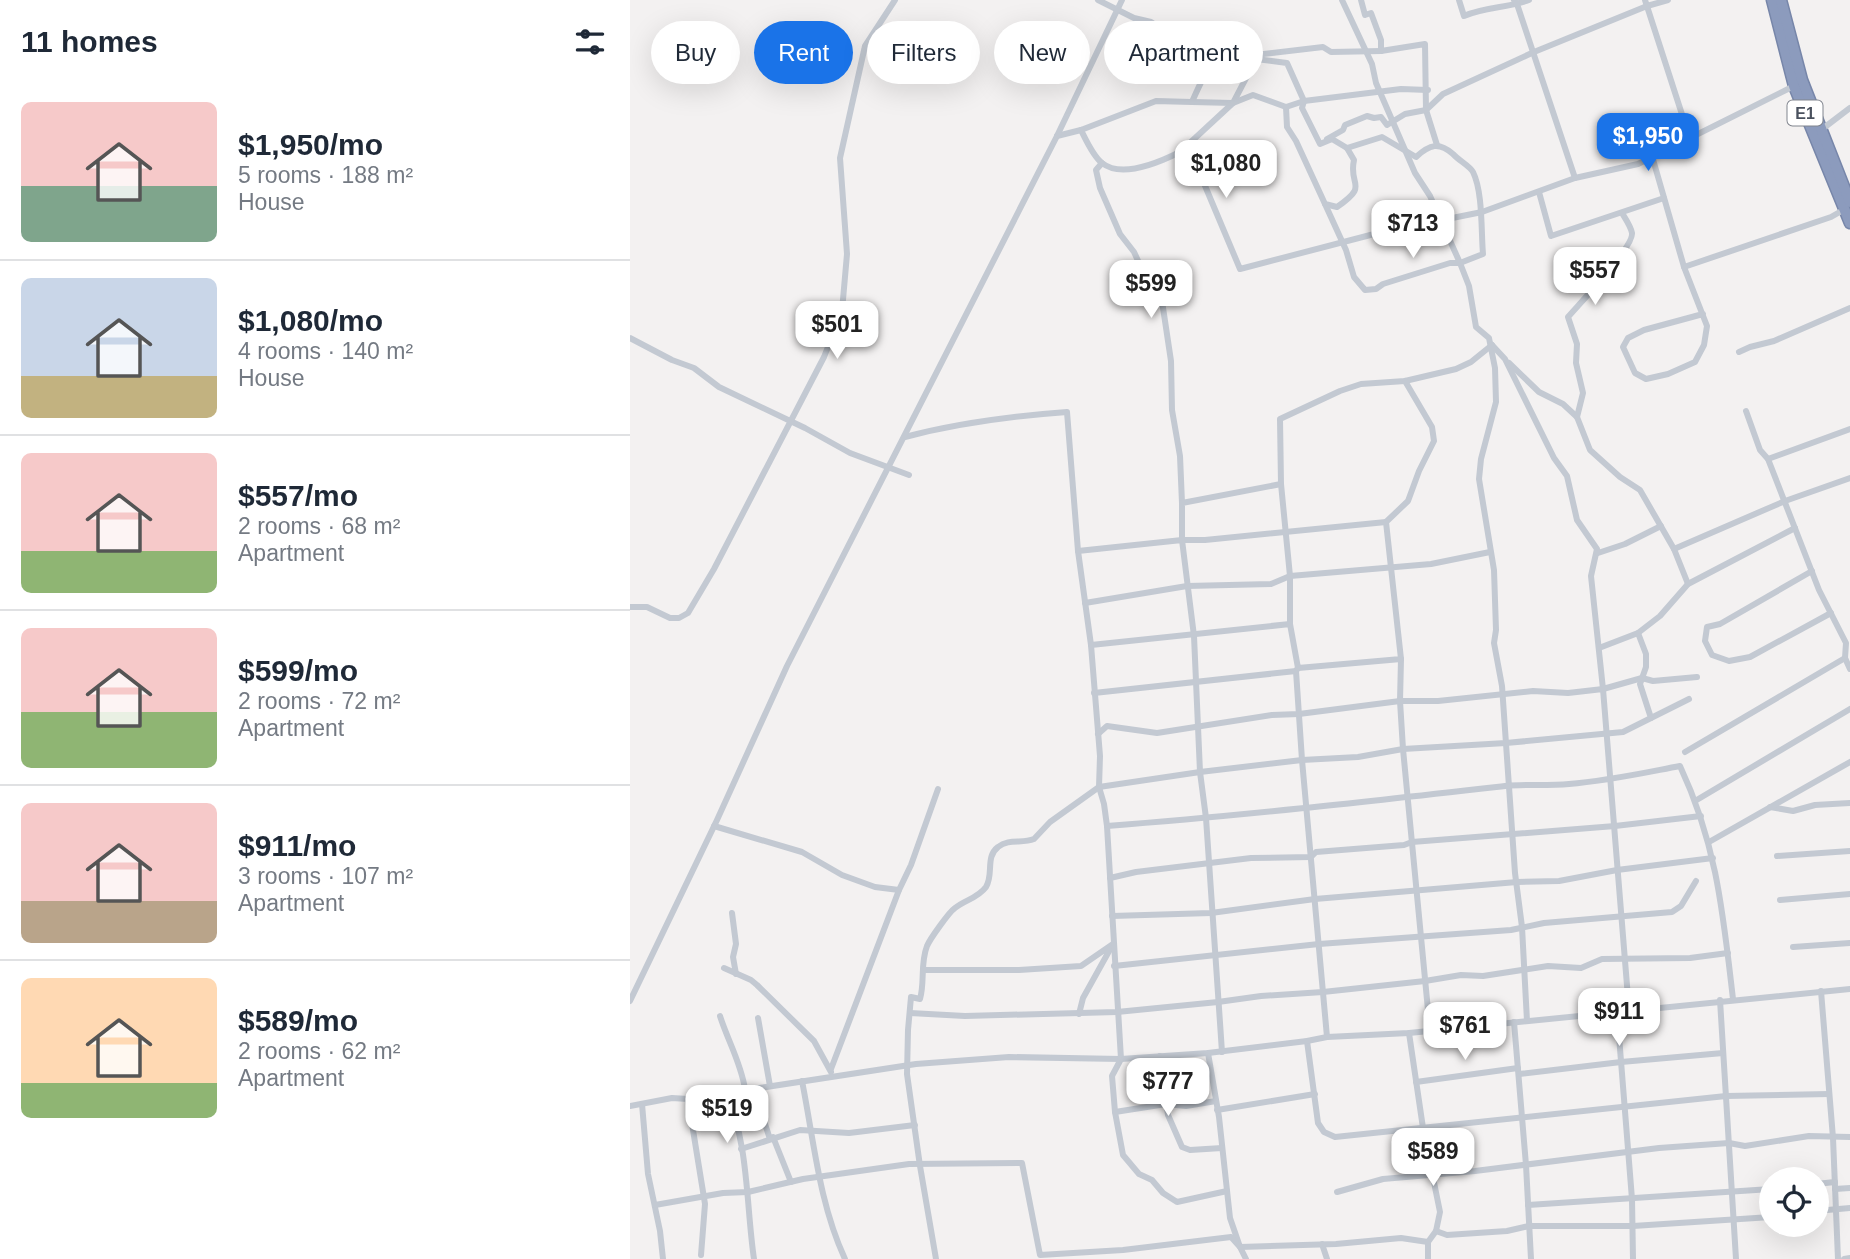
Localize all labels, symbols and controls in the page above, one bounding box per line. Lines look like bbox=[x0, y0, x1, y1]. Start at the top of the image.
chip: Buy bbox=[651, 21, 740, 84]
chip: Rent bbox=[754, 21, 853, 84]
chip: Filters bbox=[867, 21, 980, 84]
chip: New bbox=[994, 21, 1090, 84]
chip: Apartment bbox=[1104, 21, 1263, 84]
icon: filters bbox=[571, 23, 609, 61]
text: 11 homes bbox=[21, 25, 158, 58]
road number: E1 bbox=[1788, 100, 1822, 125]
pin: $1,950 bbox=[1591, 114, 1705, 173]
text: $1,950 bbox=[1613, 123, 1683, 149]
text: $1,950/mo bbox=[238, 128, 383, 161]
icon: home bbox=[77, 130, 161, 214]
pin: $1,080 bbox=[1169, 140, 1283, 200]
text: $1,080 bbox=[1191, 150, 1261, 176]
text: 5 rooms · 188 m² bbox=[238, 162, 413, 188]
text: House bbox=[238, 189, 304, 215]
pin: $713 bbox=[1372, 201, 1454, 260]
text: $713 bbox=[1387, 210, 1439, 236]
pin: $557 bbox=[1554, 247, 1636, 307]
text: $557 bbox=[1569, 257, 1621, 283]
pin: $599 bbox=[1110, 260, 1192, 320]
text: $599 bbox=[1125, 270, 1177, 296]
pin: $501 bbox=[796, 302, 878, 361]
text: $1,080/mo bbox=[238, 304, 383, 337]
icon: home bbox=[77, 306, 161, 390]
text: $501 bbox=[811, 311, 863, 337]
text: 4 rooms · 140 m² bbox=[238, 338, 413, 364]
text: House bbox=[238, 365, 304, 391]
text: $557/mo bbox=[238, 479, 358, 512]
icon: home bbox=[77, 481, 161, 565]
text: 2 rooms · 68 m² bbox=[238, 513, 400, 539]
text: Apartment bbox=[238, 540, 344, 566]
text: $599/mo bbox=[238, 654, 358, 687]
icon: home bbox=[77, 656, 161, 740]
text: 2 rooms · 72 m² bbox=[238, 688, 400, 714]
text: Apartment bbox=[238, 715, 344, 741]
text: $911/mo bbox=[238, 829, 356, 862]
icon: home bbox=[77, 831, 161, 915]
text: 3 rooms · 107 m² bbox=[238, 863, 413, 889]
text: Apartment bbox=[238, 890, 344, 916]
pin: $911 bbox=[1578, 988, 1660, 1048]
text: $911 bbox=[1594, 998, 1644, 1024]
pin: $761 bbox=[1424, 1002, 1506, 1062]
text: $589/mo bbox=[238, 1004, 358, 1037]
icon: home bbox=[77, 1006, 161, 1090]
text: $761 bbox=[1439, 1012, 1491, 1038]
text: 2 rooms · 62 m² bbox=[238, 1038, 400, 1064]
pin: $777 bbox=[1127, 1058, 1209, 1118]
text: Apartment bbox=[238, 1065, 344, 1091]
text: $777 bbox=[1142, 1068, 1194, 1094]
pin: $519 bbox=[686, 1086, 768, 1145]
text: $519 bbox=[701, 1095, 753, 1121]
pin: $589 bbox=[1392, 1128, 1474, 1188]
text: $589 bbox=[1407, 1138, 1459, 1164]
map controls bbox=[1759, 1167, 1829, 1237]
button: locate bbox=[1759, 1167, 1829, 1237]

